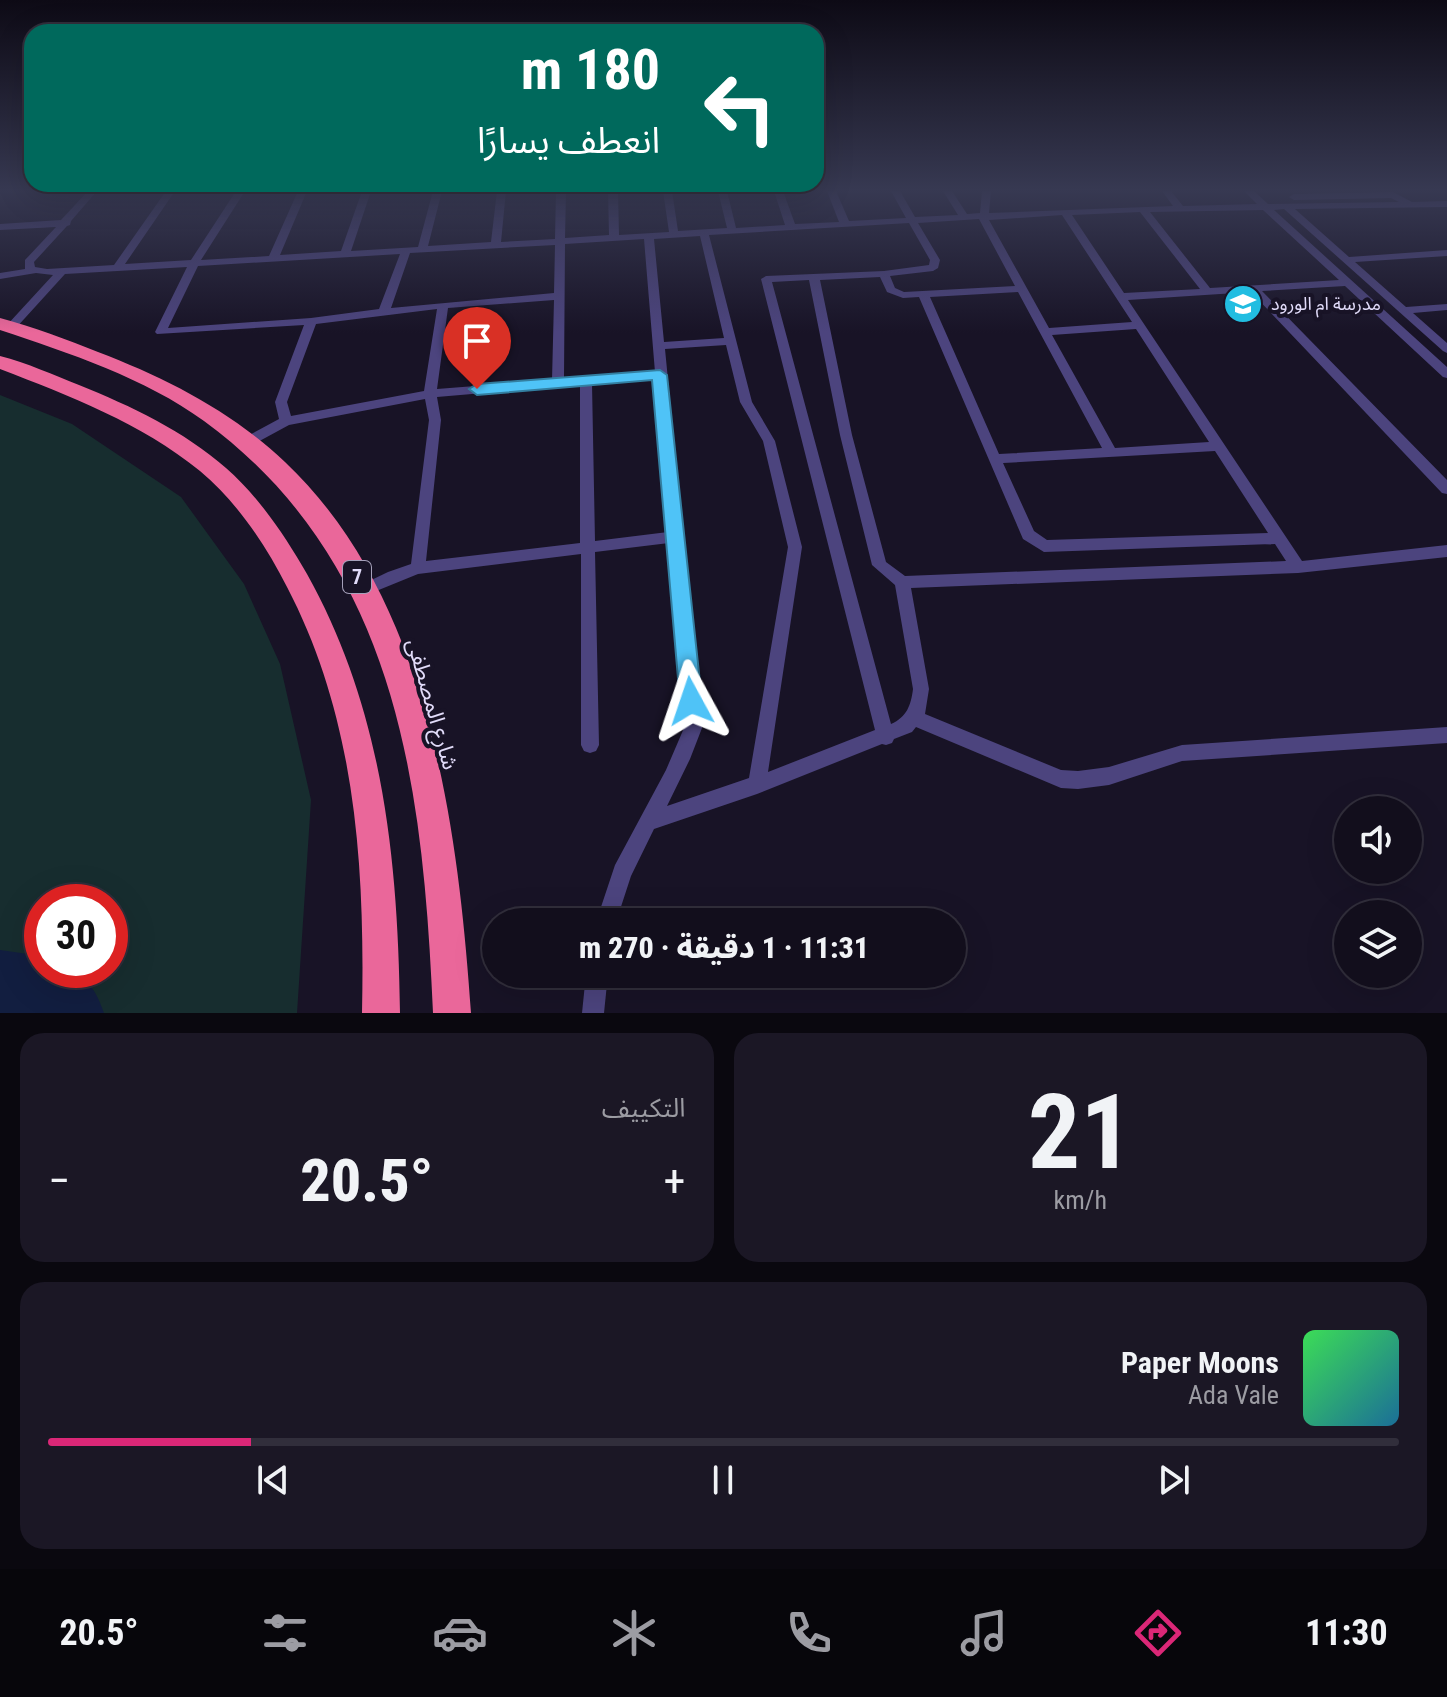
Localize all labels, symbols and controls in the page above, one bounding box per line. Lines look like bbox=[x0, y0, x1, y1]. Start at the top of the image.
text: 180 m bbox=[521, 37, 660, 103]
icon: left bbox=[688, 56, 792, 160]
text: انعطف يسارًا bbox=[477, 120, 660, 162]
school or university icon: مدرسة ام الورود bbox=[1222, 283, 1264, 325]
place label: مدرسة ام الورود bbox=[1271, 293, 1381, 318]
pin bbox=[443, 307, 511, 389]
icon: arrive bbox=[455, 319, 499, 363]
road number: 7 bbox=[343, 561, 371, 593]
street label: شارع المصطفى bbox=[398, 636, 463, 774]
position arrow bbox=[649, 659, 733, 743]
map controls bbox=[1334, 796, 1422, 988]
button: sound bbox=[1334, 796, 1422, 884]
speed limit sign: 30 bbox=[24, 884, 128, 988]
button: layers bbox=[1334, 900, 1422, 988]
text: 11:31 · 1 دقيقة · 270 m bbox=[579, 930, 869, 965]
text: 21 bbox=[1028, 1072, 1133, 1193]
text: التكييف bbox=[602, 1093, 686, 1123]
text: 20.5° bbox=[300, 1145, 433, 1216]
text: − bbox=[48, 1155, 70, 1207]
text: + bbox=[664, 1155, 685, 1207]
text: km/h bbox=[1054, 1185, 1107, 1215]
text: Paper Moons bbox=[1121, 1345, 1279, 1380]
text: Ada Vale bbox=[1188, 1380, 1279, 1410]
icon: previous bbox=[251, 1458, 295, 1502]
icon: pause bbox=[701, 1458, 745, 1502]
icon: next bbox=[1152, 1458, 1196, 1502]
icon: filters bbox=[257, 1605, 313, 1661]
icon: car bbox=[432, 1605, 488, 1661]
icon: climate bbox=[606, 1605, 662, 1661]
icon: phone bbox=[781, 1605, 837, 1661]
icon: music bbox=[956, 1605, 1012, 1661]
icon: directions bbox=[1130, 1605, 1186, 1661]
text: 20.5° bbox=[59, 1612, 138, 1654]
text: 11:30 bbox=[1305, 1612, 1388, 1654]

